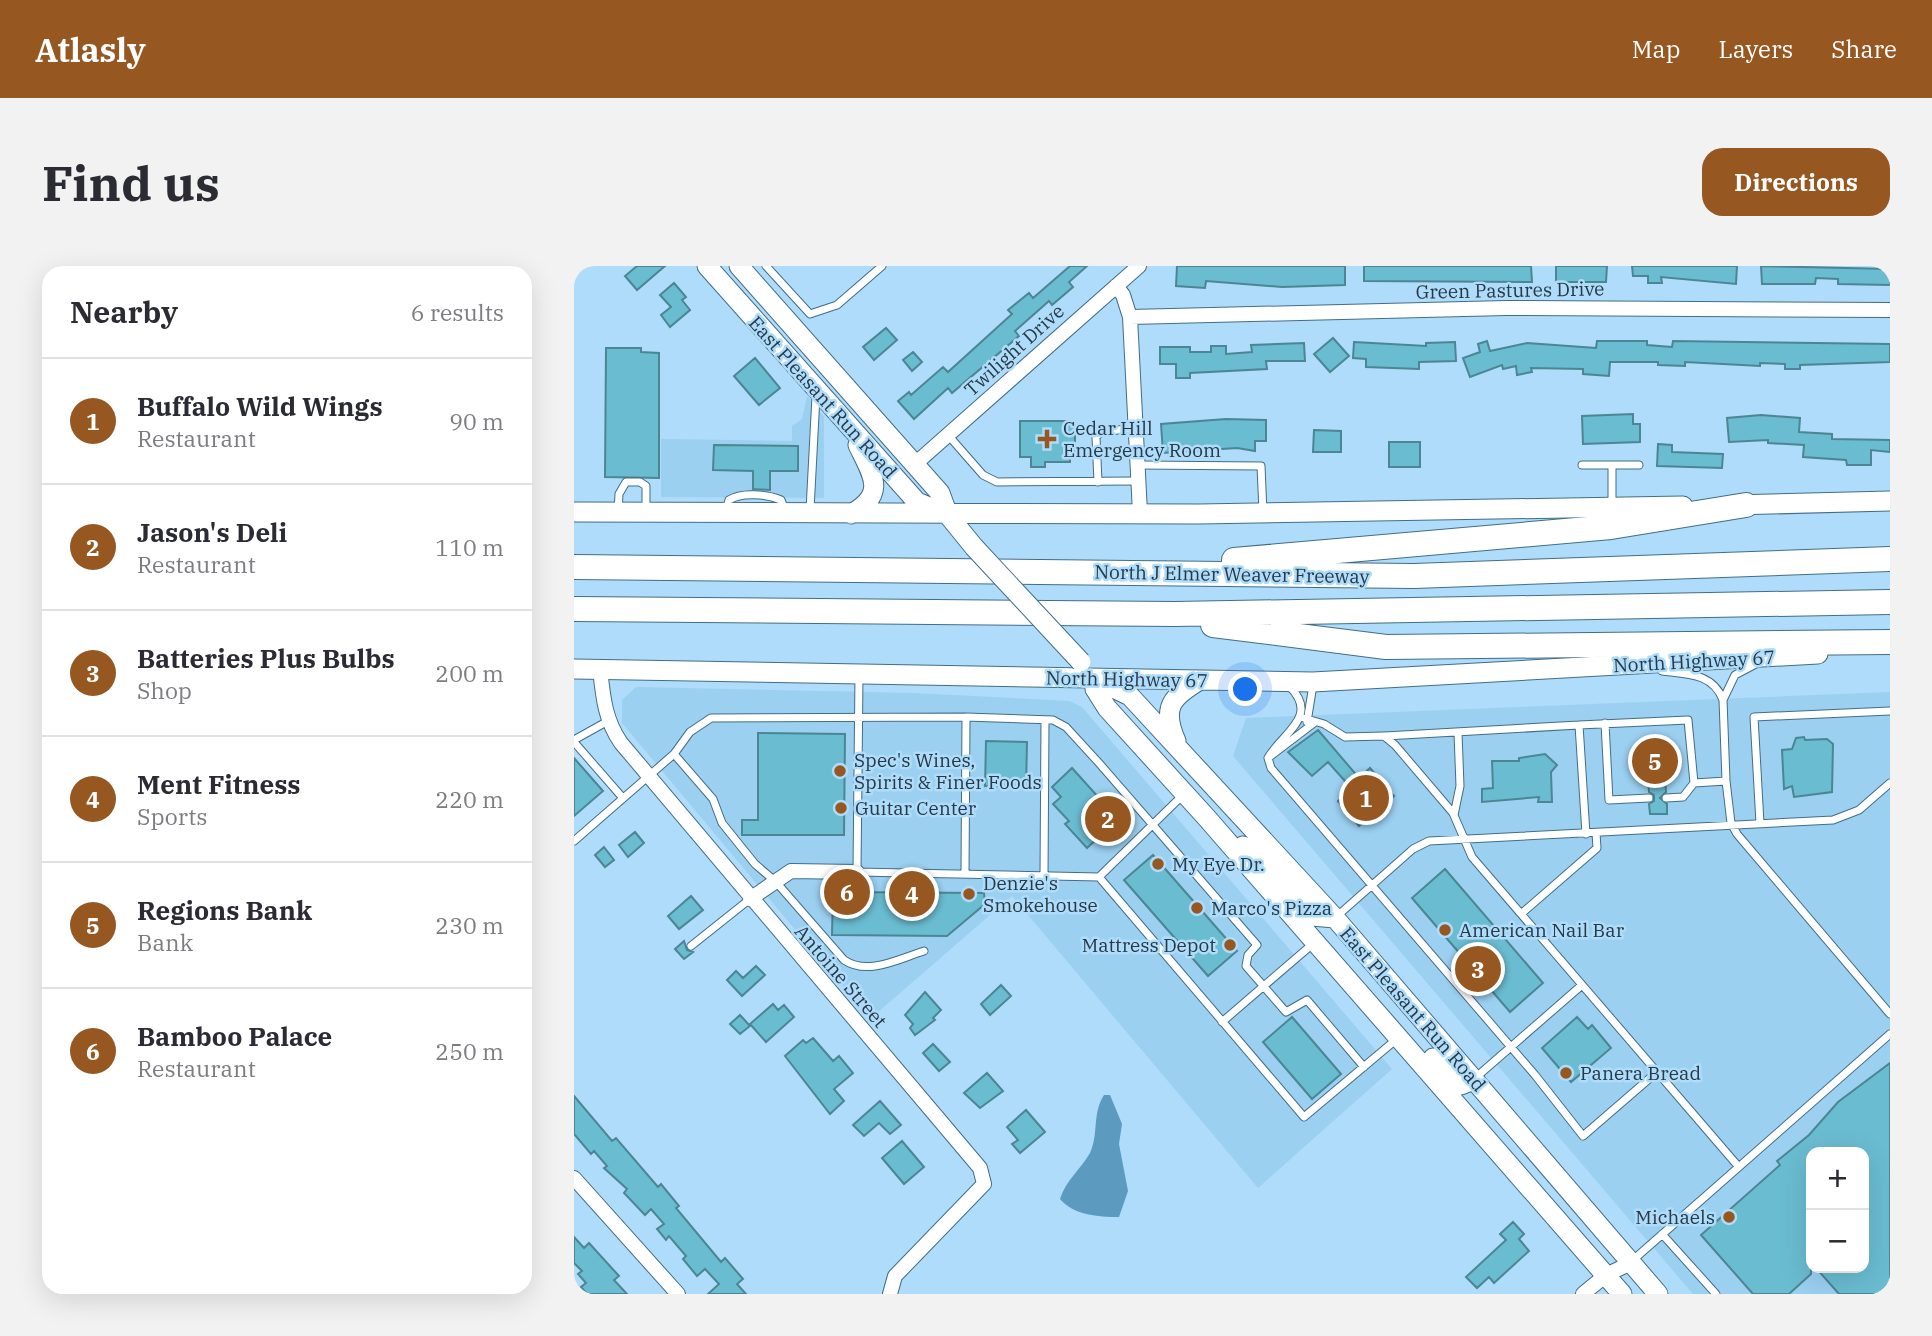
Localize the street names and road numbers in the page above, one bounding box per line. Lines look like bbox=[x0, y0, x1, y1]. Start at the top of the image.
street label: Green Pastures Drive bbox=[1415, 276, 1605, 304]
street label: Twilight Drive bbox=[959, 299, 1069, 401]
street label: East Pleasant Run Road bbox=[744, 311, 902, 483]
street label: North J Elmer Weaver Freeway bbox=[1094, 560, 1371, 588]
street label: North Highway 67 bbox=[1612, 645, 1776, 677]
street label: North Highway 67 bbox=[1046, 666, 1208, 692]
street label: Antoine Street bbox=[790, 920, 892, 1033]
street label: East Pleasant Run Road bbox=[1335, 922, 1491, 1096]

